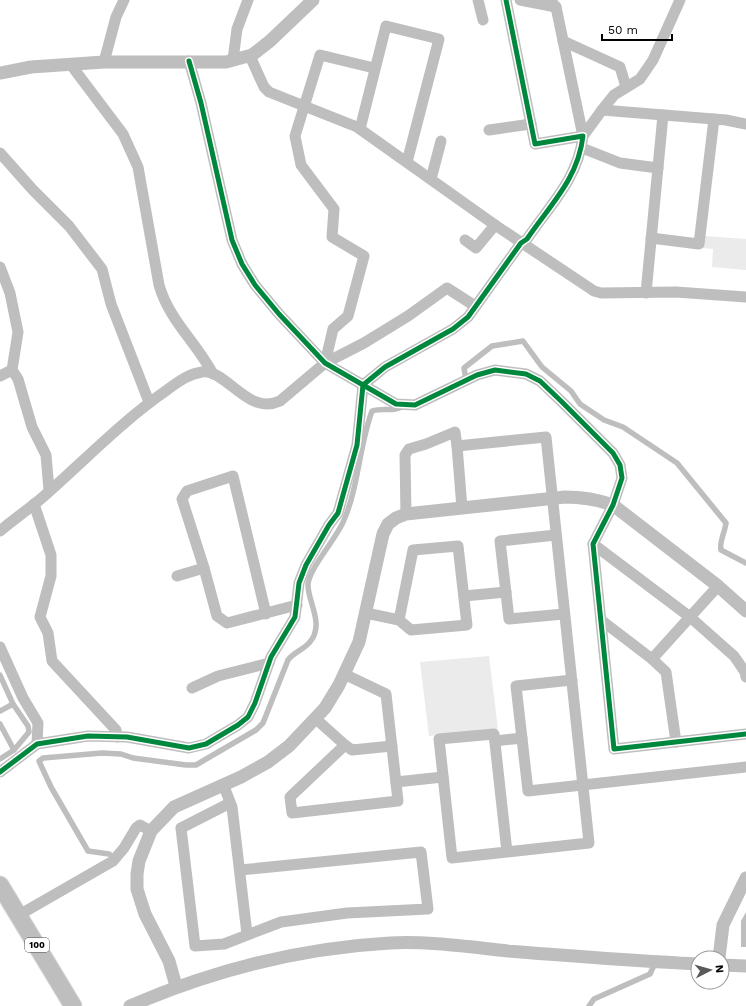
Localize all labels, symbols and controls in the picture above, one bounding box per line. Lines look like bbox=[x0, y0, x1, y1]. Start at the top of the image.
scale bar bbox=[602, 16, 672, 42]
text: 50 m bbox=[608, 23, 638, 37]
road number: 100 bbox=[25, 938, 49, 952]
north arrow bbox=[690, 950, 730, 990]
text: N bbox=[713, 964, 726, 974]

